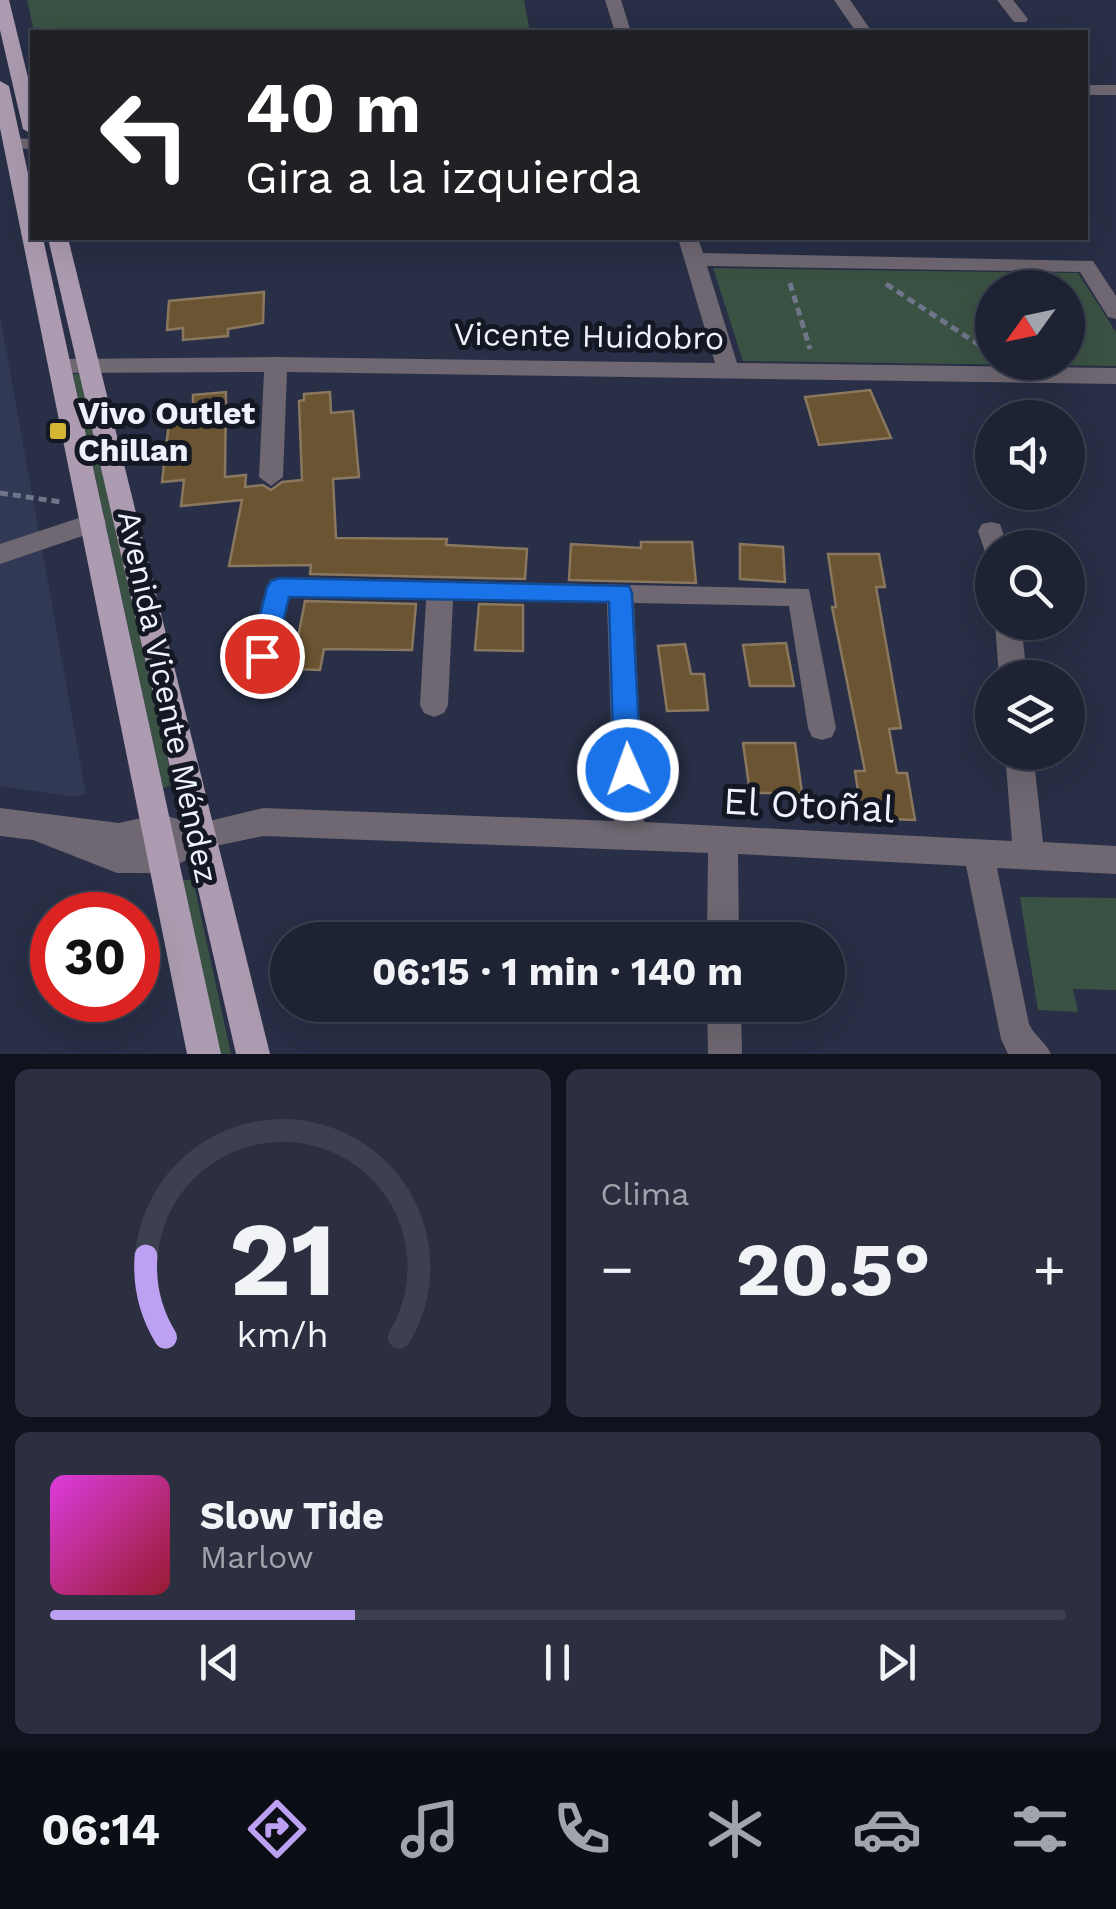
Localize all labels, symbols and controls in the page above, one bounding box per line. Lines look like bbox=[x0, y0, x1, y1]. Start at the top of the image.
text: 40 m bbox=[245, 67, 421, 149]
icon: left bbox=[80, 70, 210, 200]
text: Gira a la izquierda bbox=[245, 151, 641, 204]
north arrow bbox=[975, 270, 1085, 380]
map controls bbox=[975, 270, 1085, 770]
street label: Vicente Huidobro bbox=[453, 315, 725, 357]
place label: Vivo Outlet Chillan bbox=[78, 394, 255, 469]
button: sound bbox=[975, 400, 1085, 510]
marker: Vivo Outlet Chillan bbox=[47, 420, 69, 442]
street label: Avenida Vicente Méndez bbox=[110, 507, 226, 887]
button: search bbox=[975, 530, 1085, 640]
pin bbox=[220, 614, 305, 699]
icon: arrive bbox=[235, 629, 290, 684]
button: layers bbox=[975, 660, 1085, 770]
position arrow bbox=[576, 718, 680, 822]
street label: El Otoñal bbox=[722, 779, 896, 831]
speed limit sign: 30 bbox=[30, 892, 160, 1022]
text: 06:15 · 1 min · 140 m bbox=[372, 950, 743, 994]
text: Clima bbox=[601, 1175, 689, 1213]
text: 21 bbox=[229, 1198, 336, 1320]
text: 20.5° bbox=[736, 1225, 931, 1313]
text: − bbox=[601, 1237, 634, 1301]
text: + bbox=[1033, 1237, 1066, 1301]
text: km/h bbox=[237, 1314, 329, 1356]
text: Slow Tide bbox=[200, 1494, 384, 1538]
text: Marlow bbox=[200, 1538, 314, 1576]
icon: previous bbox=[192, 1635, 247, 1690]
icon: pause bbox=[530, 1635, 585, 1690]
icon: next bbox=[869, 1635, 924, 1690]
icon: directions bbox=[242, 1794, 312, 1864]
icon: music bbox=[395, 1794, 465, 1864]
icon: phone bbox=[547, 1794, 617, 1864]
icon: climate bbox=[700, 1794, 770, 1864]
icon: car bbox=[852, 1794, 922, 1864]
icon: filters bbox=[1005, 1794, 1075, 1864]
text: 06:14 bbox=[41, 1803, 160, 1856]

